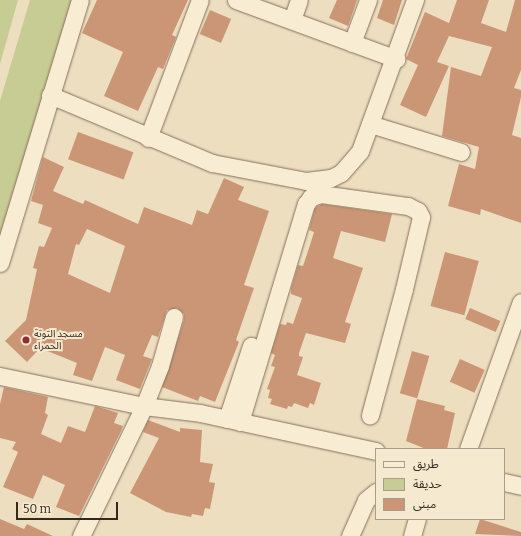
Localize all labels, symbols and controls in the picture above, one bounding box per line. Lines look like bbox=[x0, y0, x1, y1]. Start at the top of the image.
place label: مسجد التوتة الحمراء bbox=[34, 328, 83, 352]
marker: مسجد التوتة الحمراء bbox=[21, 335, 31, 345]
legend bbox=[375, 448, 505, 520]
text: طريق bbox=[413, 457, 439, 471]
text: حديقة bbox=[413, 477, 442, 491]
scale bar bbox=[18, 494, 120, 520]
text: مبنى bbox=[413, 497, 436, 511]
text: 50 m bbox=[23, 502, 51, 516]

